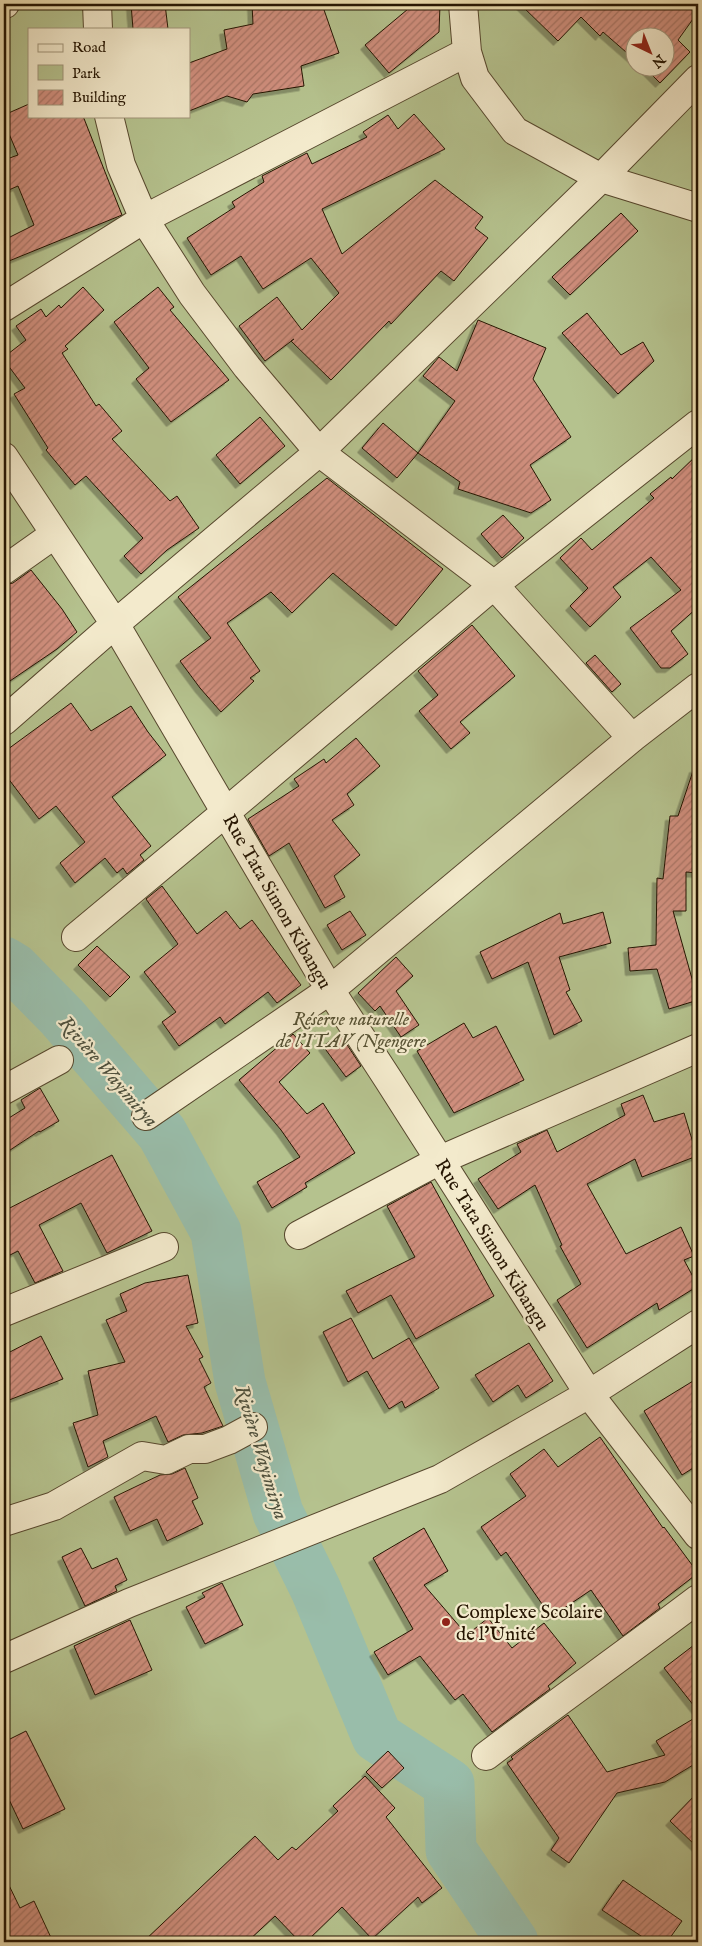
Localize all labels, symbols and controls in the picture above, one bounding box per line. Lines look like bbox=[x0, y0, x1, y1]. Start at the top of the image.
legend bbox=[28, 28, 190, 118]
north arrow bbox=[624, 28, 674, 78]
text: Road bbox=[72, 38, 107, 57]
text: N bbox=[648, 49, 669, 71]
text: Park bbox=[72, 64, 102, 83]
text: Building bbox=[72, 88, 127, 107]
street label: Rue Tata Simon Kibangu bbox=[216, 810, 336, 994]
park label: Réserve naturelle de l'ITAV (Ngengere bbox=[275, 1008, 427, 1054]
water label: Rivière Wayimirya bbox=[53, 1011, 163, 1133]
street label: Rue Tata Simon Kibangu bbox=[429, 1155, 554, 1335]
water label: Rivière Wayimirya bbox=[228, 1382, 293, 1523]
place label: Complexe Scolaire de l'Unité bbox=[456, 1601, 603, 1647]
marker: Complexe Scolaire de l'Unité bbox=[440, 1616, 452, 1628]

